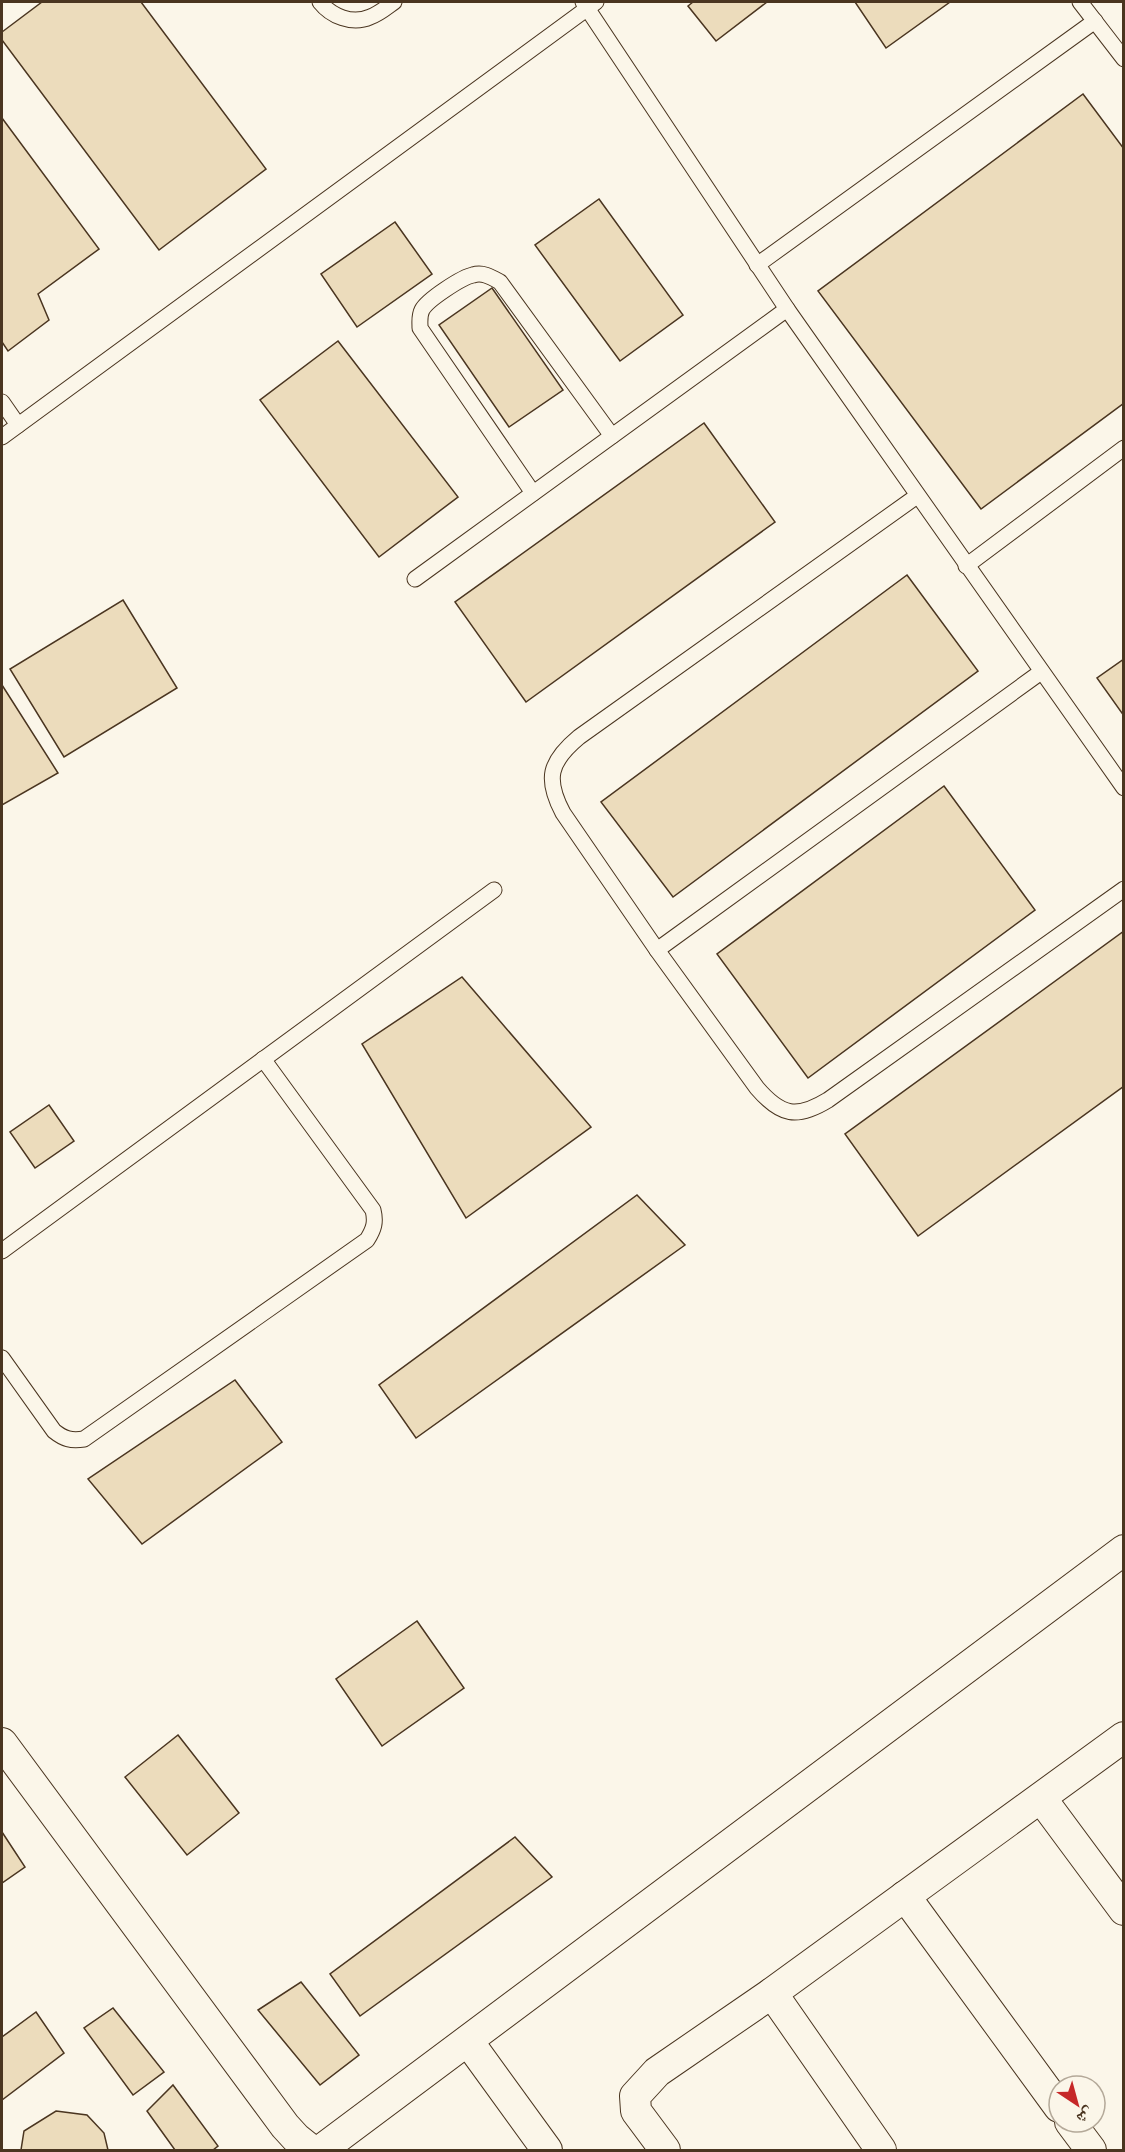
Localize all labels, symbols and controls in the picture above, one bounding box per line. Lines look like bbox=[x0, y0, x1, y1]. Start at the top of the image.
north arrow bbox=[1047, 2074, 1107, 2134]
text: ش bbox=[1072, 2102, 1098, 2128]

